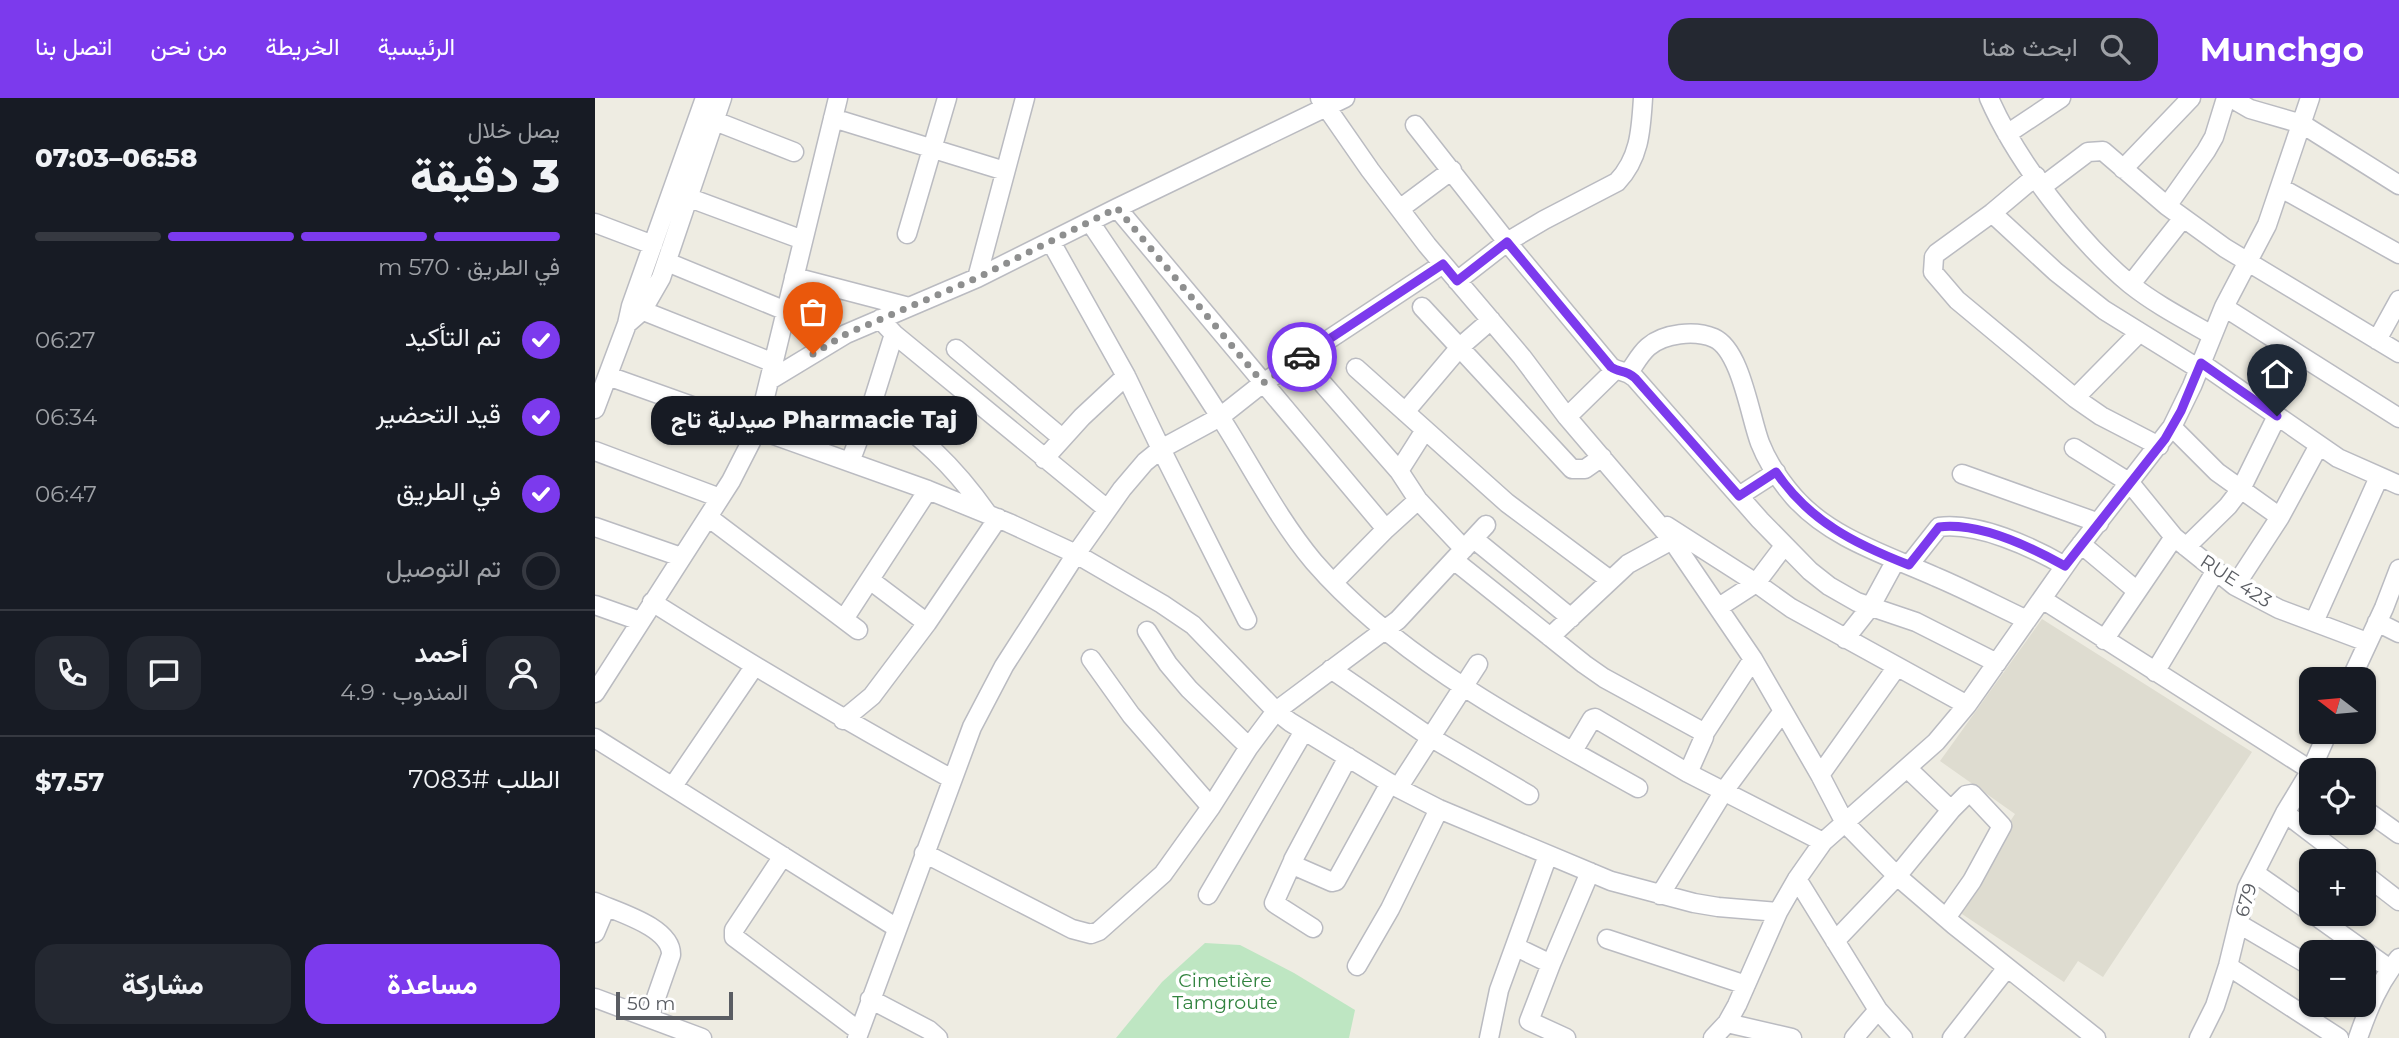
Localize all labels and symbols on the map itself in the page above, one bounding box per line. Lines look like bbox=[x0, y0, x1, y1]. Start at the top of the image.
pin bbox=[783, 282, 843, 354]
courier bbox=[1267, 322, 1337, 392]
pin bbox=[2247, 344, 2307, 416]
callout: Pharmacie Taj صيدلية تاج bbox=[650, 396, 976, 445]
street label: RUE 423 bbox=[2196, 549, 2276, 613]
north arrow bbox=[2299, 667, 2377, 744]
street label: 679 bbox=[2230, 880, 2262, 920]
park label: Cimetière Tamgroute bbox=[1172, 969, 1278, 1014]
scale bar bbox=[616, 989, 733, 1021]

